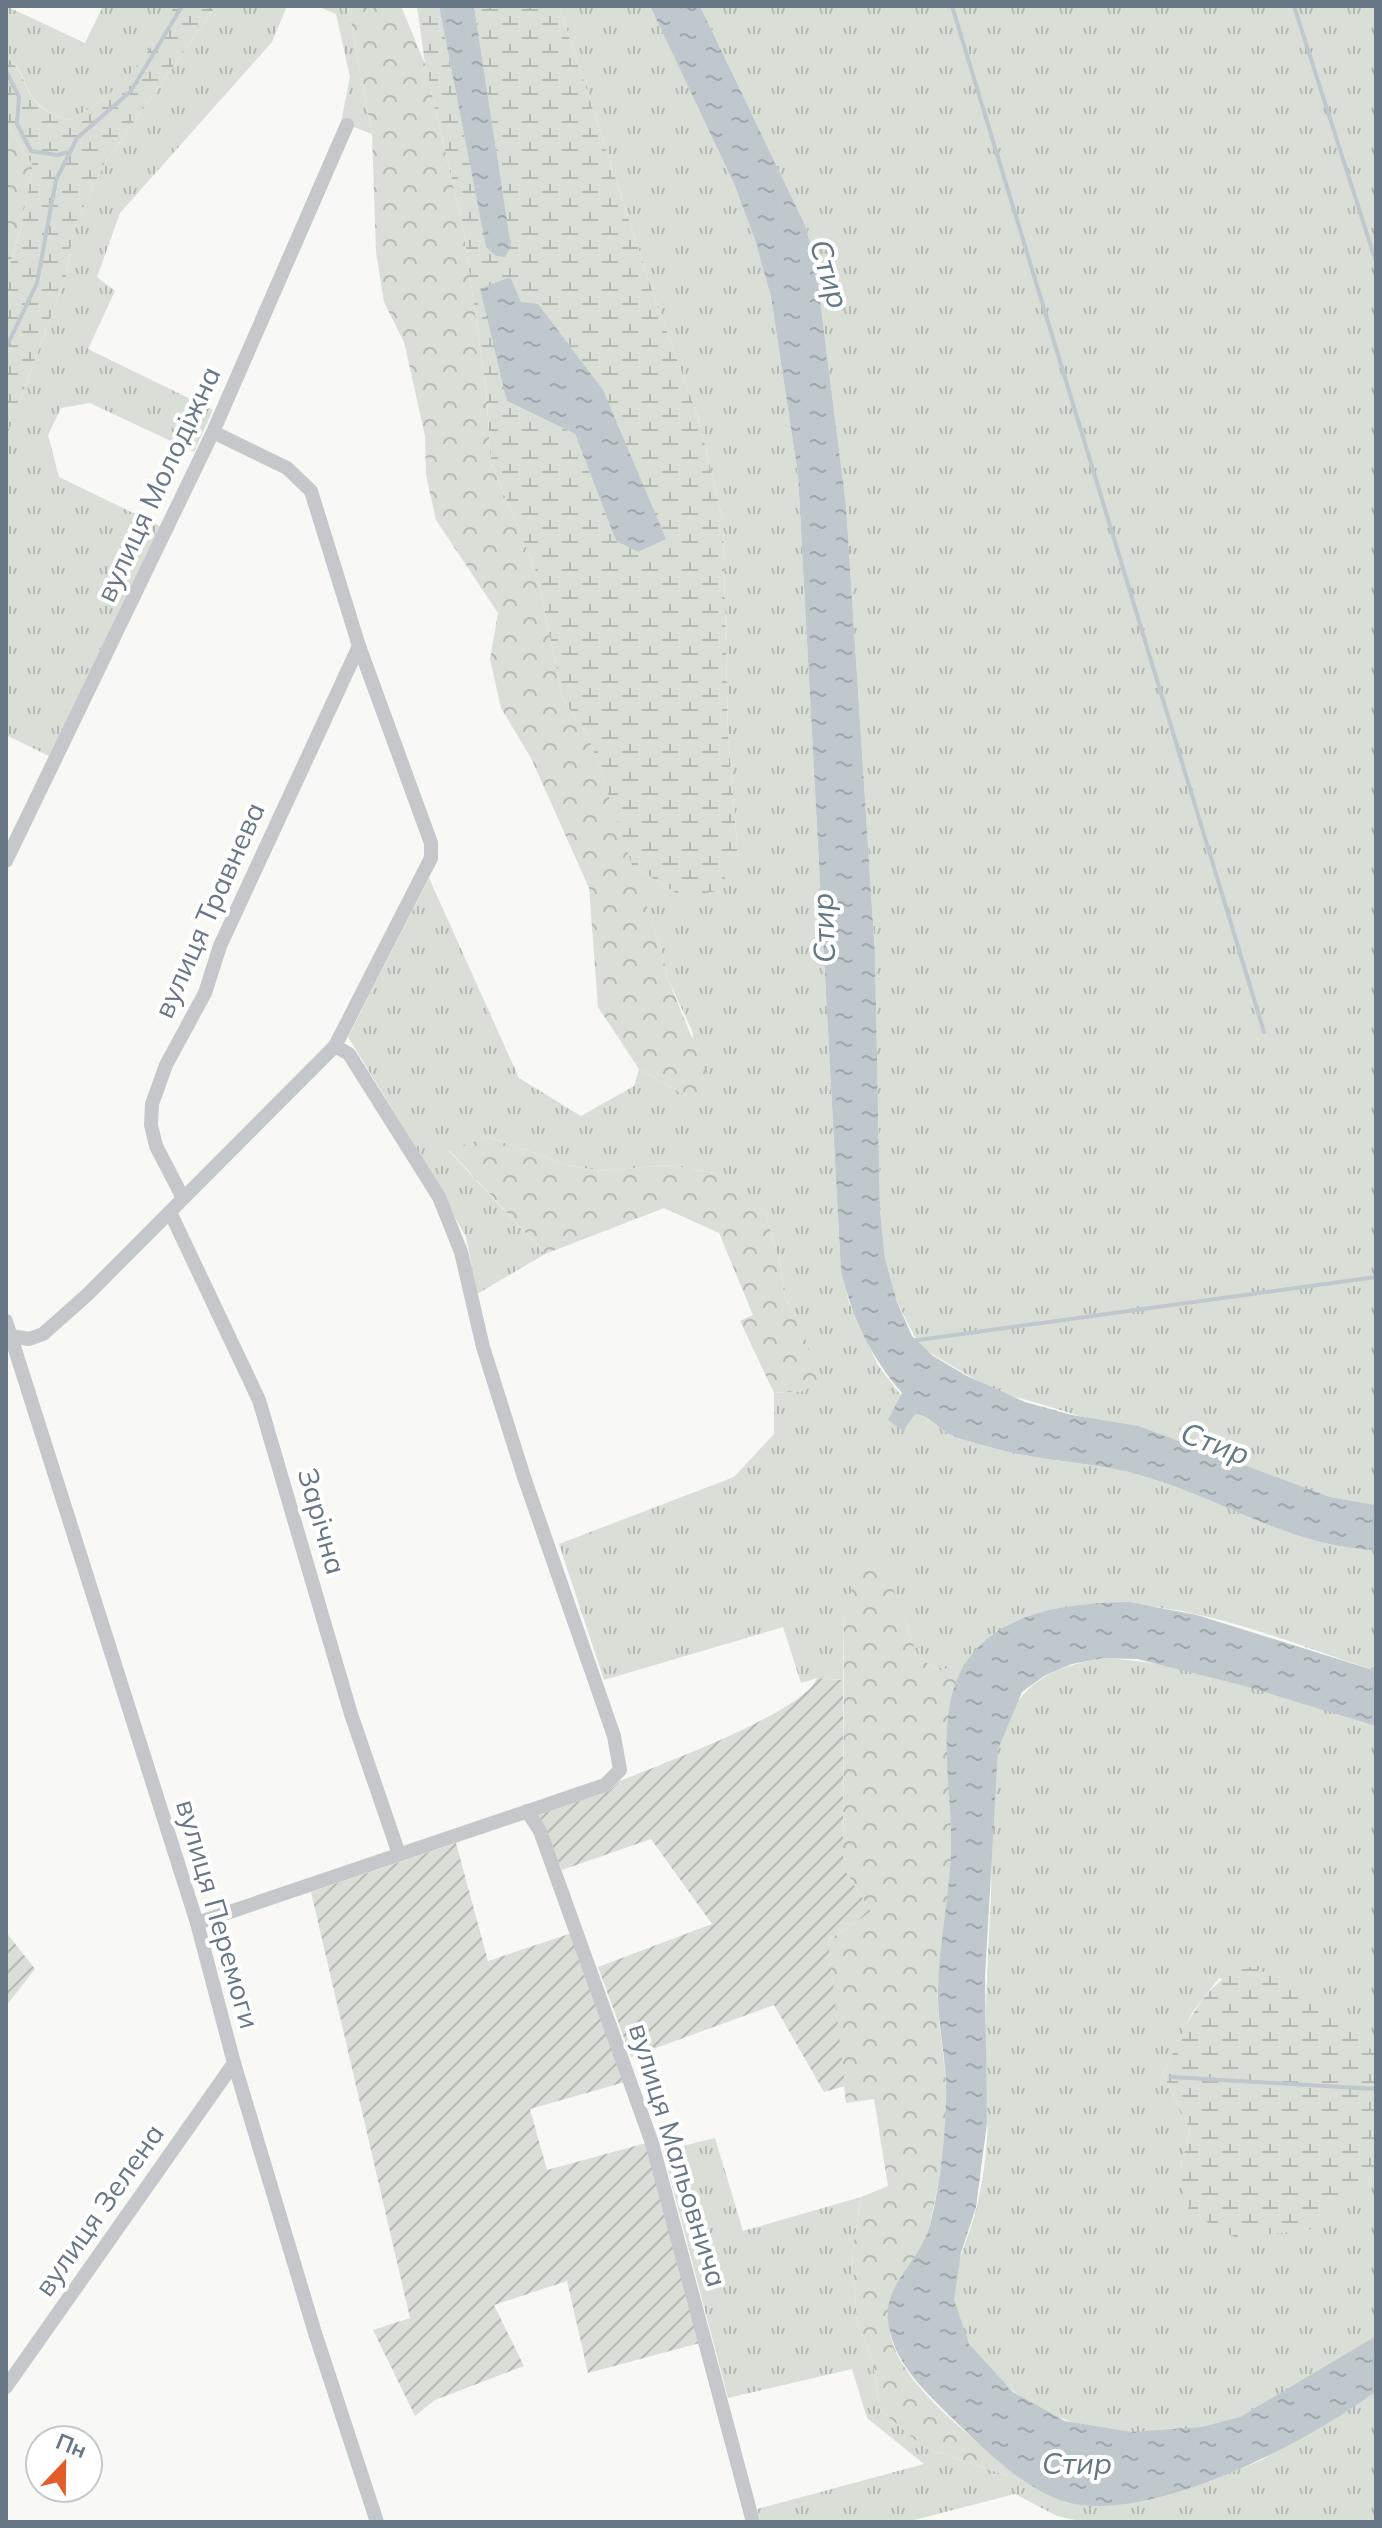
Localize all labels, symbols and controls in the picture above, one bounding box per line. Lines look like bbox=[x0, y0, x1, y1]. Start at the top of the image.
water label: Стир bbox=[802, 235, 858, 313]
street label: вулиця Молодіжна bbox=[88, 360, 227, 607]
street label: вулиця Травнева bbox=[145, 797, 272, 1023]
water label: Стир bbox=[803, 892, 843, 964]
water label: Стир bbox=[1176, 1413, 1255, 1473]
street label: Зарічна bbox=[291, 1464, 354, 1578]
street label: вулиця Перемоги bbox=[169, 1795, 268, 2032]
street label: вулиця Мальовнича bbox=[622, 2019, 735, 2291]
street label: вулиця Зелена bbox=[26, 2117, 171, 2303]
north arrow bbox=[24, 2424, 104, 2504]
text: Пн bbox=[52, 2427, 91, 2464]
water label: Стир bbox=[1042, 2444, 1112, 2482]

